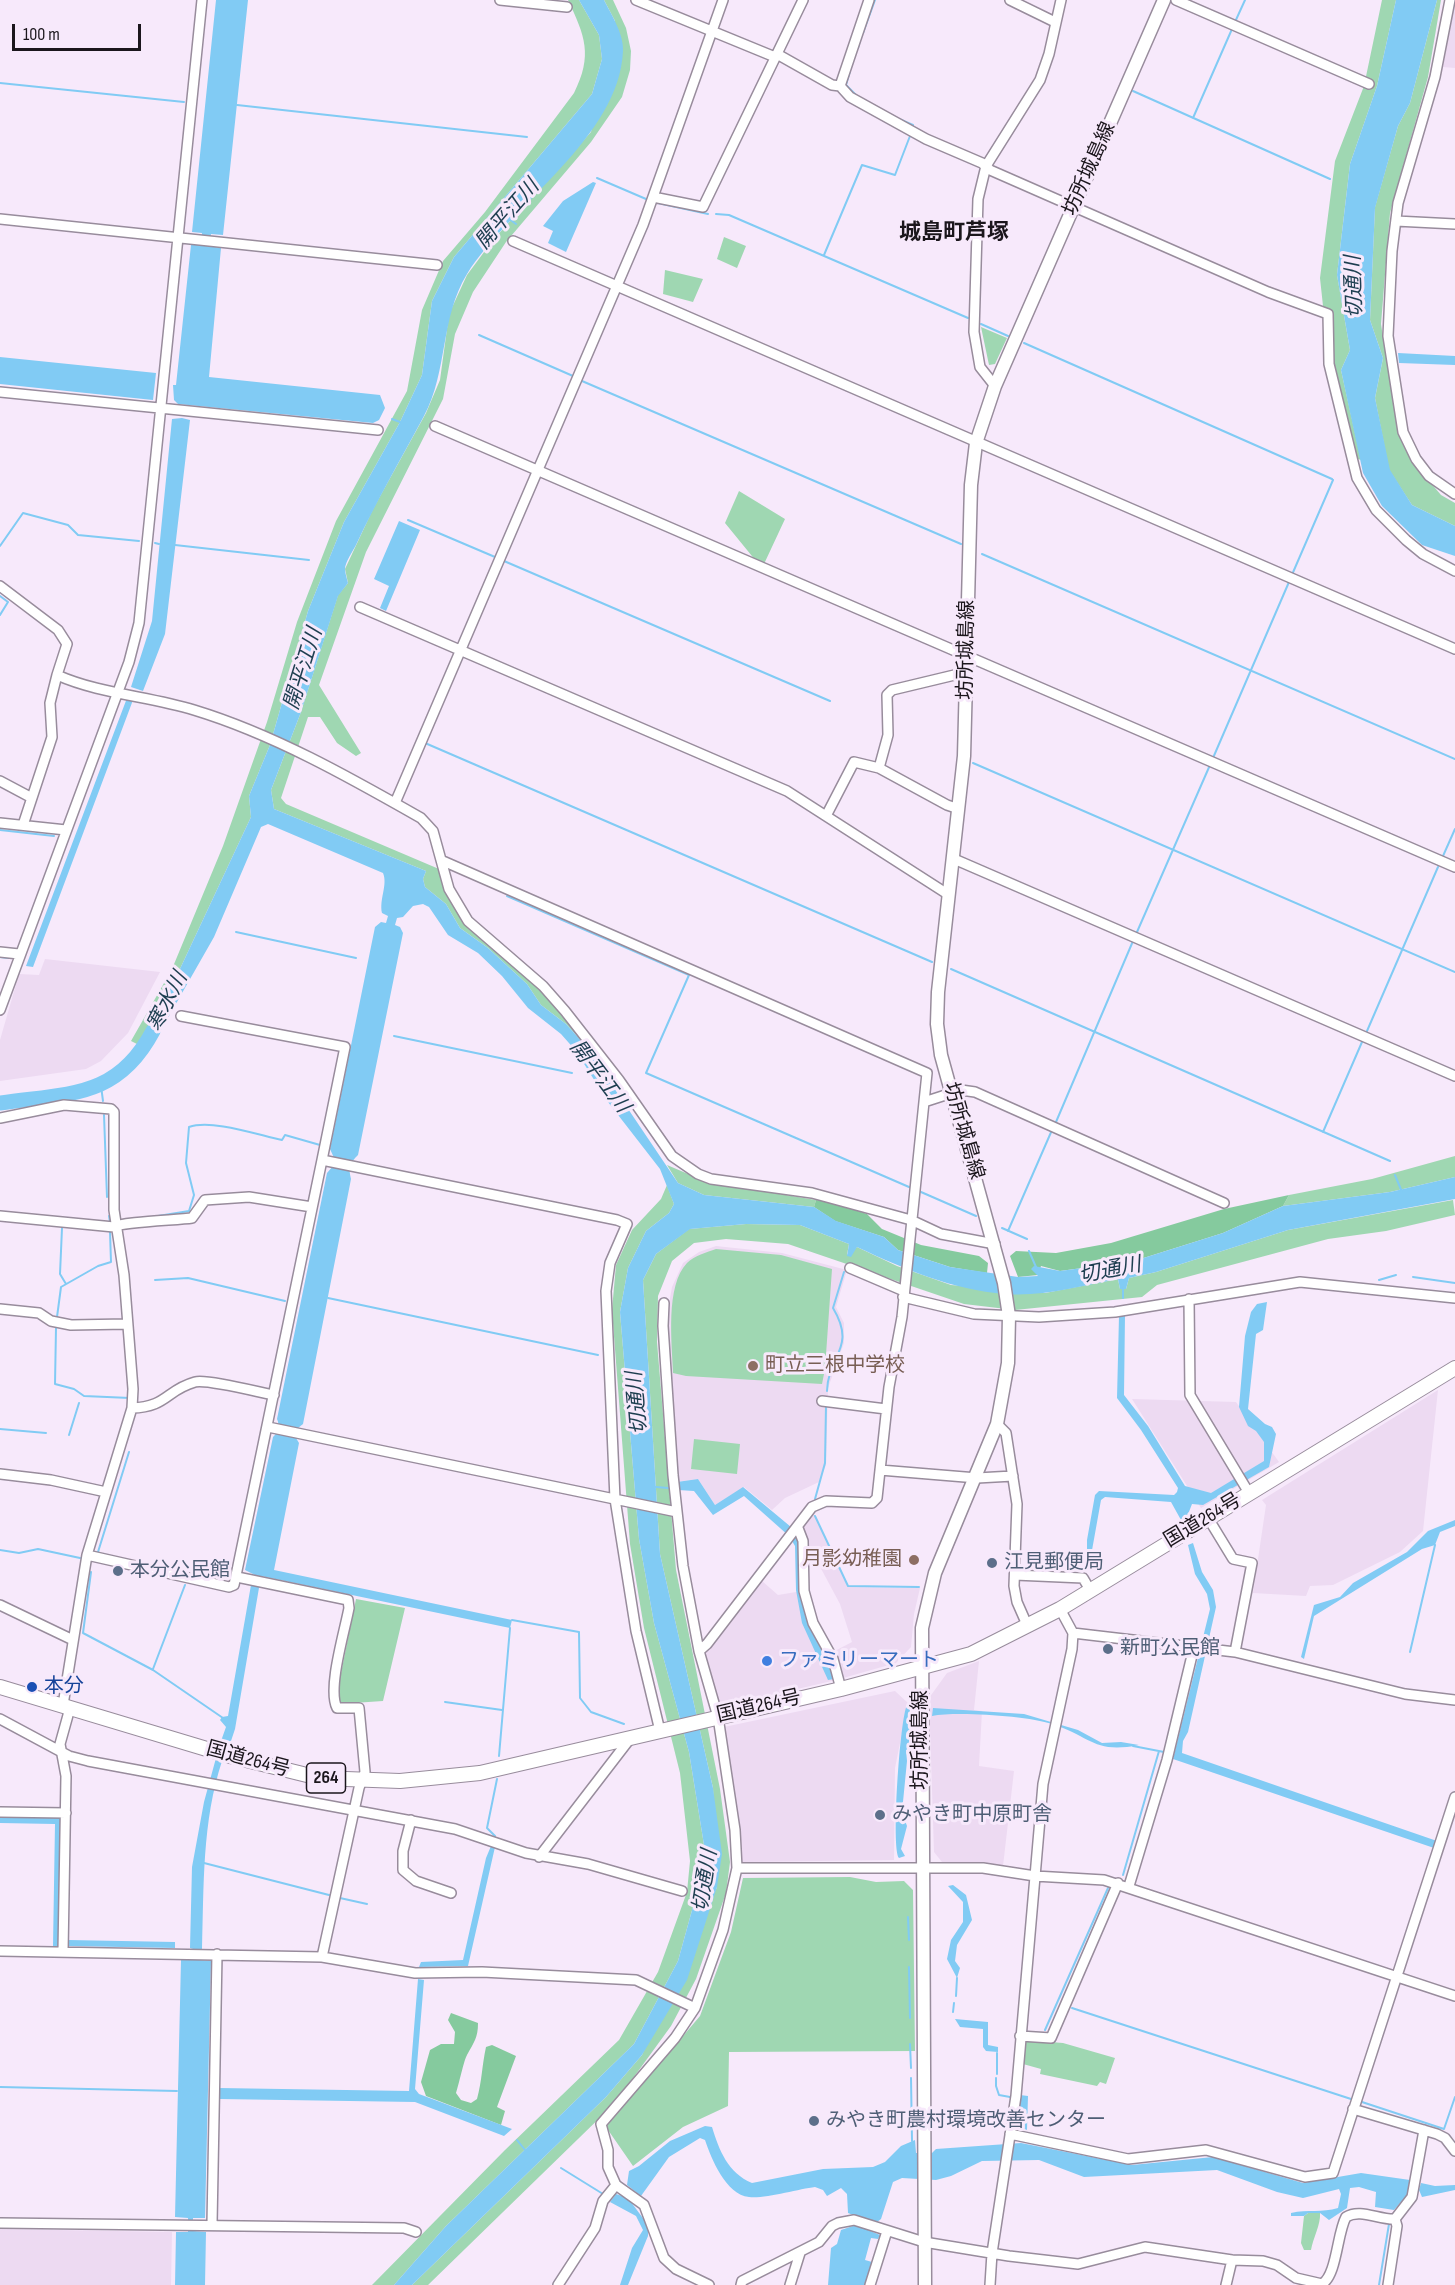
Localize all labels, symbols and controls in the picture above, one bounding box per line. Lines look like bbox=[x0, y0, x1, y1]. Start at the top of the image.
scale bar bbox=[15, 12, 144, 50]
text: 100 m bbox=[23, 24, 60, 45]
street label: 坊所城島線 bbox=[1059, 118, 1121, 220]
water label: 開平江川 bbox=[471, 175, 545, 255]
district label: 城島町芦塚 bbox=[899, 220, 1009, 246]
water label: 切通川 bbox=[1341, 255, 1369, 319]
street label: 坊所城島線 bbox=[954, 600, 980, 700]
water label: 開平江川 bbox=[280, 625, 328, 713]
water label: 寒水川 bbox=[142, 968, 194, 1036]
water label: 開平江川 bbox=[564, 1036, 634, 1118]
street label: 坊所城島線 bbox=[938, 1080, 988, 1182]
water label: 切通川 bbox=[1077, 1253, 1143, 1289]
place label: 町立三根中学校 bbox=[765, 1354, 905, 1378]
marker: 町立三根中学校 bbox=[746, 1359, 760, 1373]
water label: 切通川 bbox=[623, 1371, 653, 1435]
street label: 国道264号 bbox=[1160, 1489, 1246, 1553]
place label: 月影幼稚園 bbox=[802, 1548, 902, 1572]
place label: 江見郵便局 bbox=[1004, 1551, 1104, 1575]
marker: 月影幼稚園 bbox=[907, 1553, 921, 1567]
marker: 江見郵便局 bbox=[985, 1556, 999, 1570]
place label: 本分公民館 bbox=[130, 1559, 230, 1583]
marker: 本分公民館 bbox=[111, 1564, 125, 1578]
place label: 新町公民館 bbox=[1120, 1637, 1220, 1661]
marker: 新町公民館 bbox=[1101, 1642, 1115, 1656]
place label: ファミリーマート bbox=[779, 1649, 939, 1673]
marker: ファミリーマート bbox=[760, 1654, 774, 1668]
place label: 本分 bbox=[44, 1675, 84, 1699]
marker: 本分 bbox=[25, 1680, 39, 1694]
street label: 国道264号 bbox=[715, 1686, 803, 1728]
street label: 坊所城島線 bbox=[909, 1690, 933, 1790]
street label: 国道264号 bbox=[204, 1737, 292, 1783]
road number: 264 bbox=[306, 1763, 346, 1793]
place label: みやき町中原町舎 bbox=[892, 1803, 1052, 1827]
marker: みやき町中原町舎 bbox=[873, 1808, 887, 1822]
water label: 切通川 bbox=[689, 1848, 723, 1914]
place label: みやき町農村環境改善センター bbox=[826, 2109, 1106, 2133]
marker: みやき町農村環境改善センター bbox=[807, 2114, 821, 2128]

